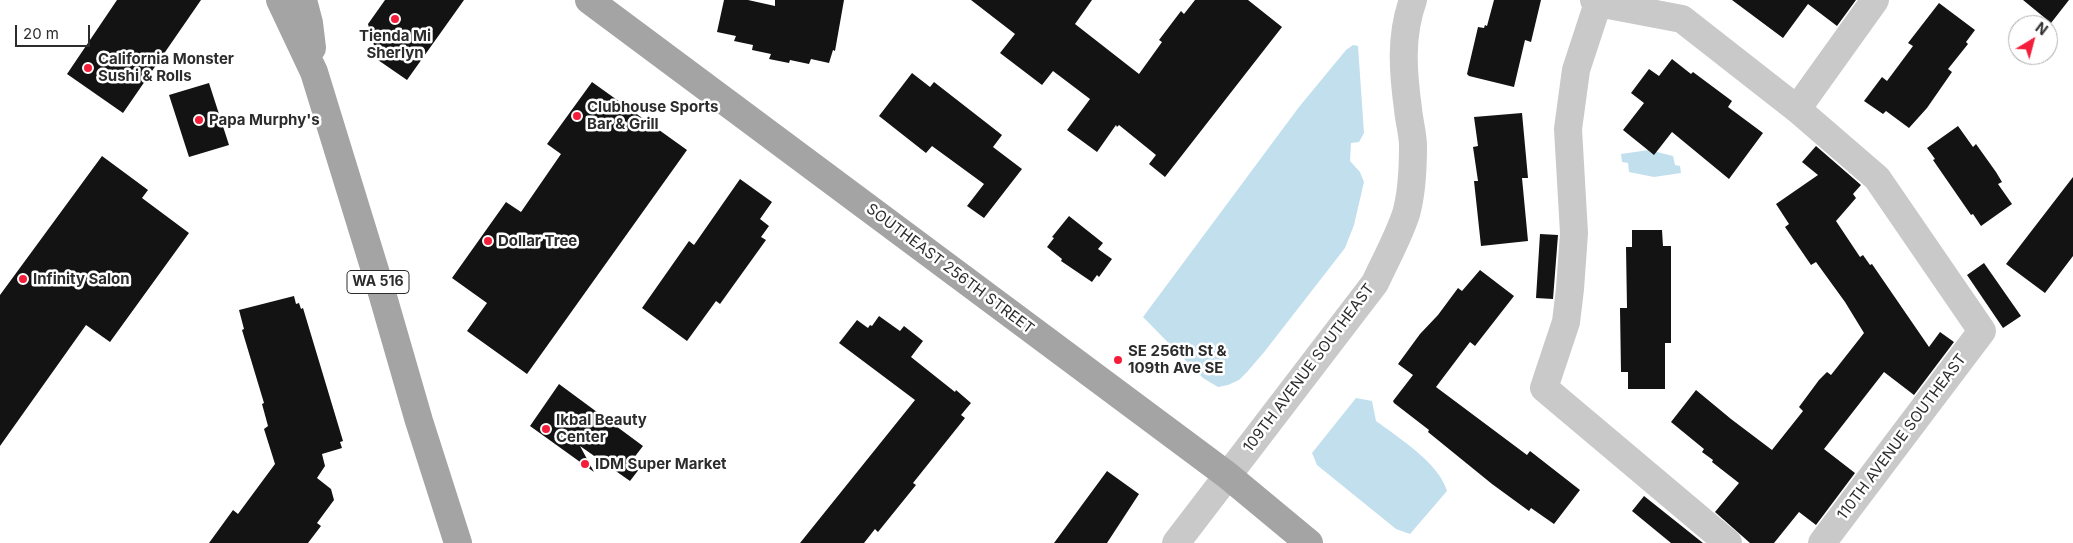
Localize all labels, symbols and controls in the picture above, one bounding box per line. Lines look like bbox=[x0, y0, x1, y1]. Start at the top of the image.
marker: Tienda Mi Sherlyn bbox=[389, 13, 401, 25]
scale bar bbox=[18, 15, 92, 47]
north arrow bbox=[2008, 15, 2058, 65]
text: N bbox=[2032, 18, 2051, 38]
text: 20 m bbox=[23, 24, 59, 43]
place label: Tienda Mi Sherlyn bbox=[359, 27, 431, 62]
place label: California Monster Sushi & Rolls bbox=[98, 50, 234, 85]
marker: California Monster Sushi & Rolls bbox=[82, 62, 94, 74]
place label: Clubhouse Sports Bar & Grill bbox=[587, 98, 718, 133]
marker: Clubhouse Sports Bar & Grill bbox=[571, 110, 583, 122]
place label: Papa Murphy's bbox=[209, 111, 320, 129]
marker: Papa Murphy's bbox=[193, 114, 205, 126]
street label: SOUTHEAST 256TH STREET bbox=[863, 200, 1037, 338]
place label: Dollar Tree bbox=[498, 232, 577, 250]
marker: Dollar Tree bbox=[482, 235, 494, 247]
place label: Infinity Salon bbox=[33, 270, 130, 288]
road number: WA 516 bbox=[347, 270, 409, 294]
marker: Infinity Salon bbox=[17, 273, 29, 285]
street label: 109TH AVENUE SOUTHEAST bbox=[1240, 280, 1378, 456]
place label: SE 256th St & 109th Ave SE bbox=[1128, 342, 1227, 377]
street label: 110TH AVENUE SOUTHEAST bbox=[1834, 351, 1970, 523]
marker: SE 256th St & 109th Ave SE bbox=[1112, 354, 1124, 366]
place label: Ikbal Beauty Center bbox=[556, 411, 647, 446]
marker: Ikbal Beauty Center bbox=[540, 423, 552, 435]
place label: IDM Super Market bbox=[595, 455, 727, 473]
marker: IDM Super Market bbox=[579, 458, 591, 470]

